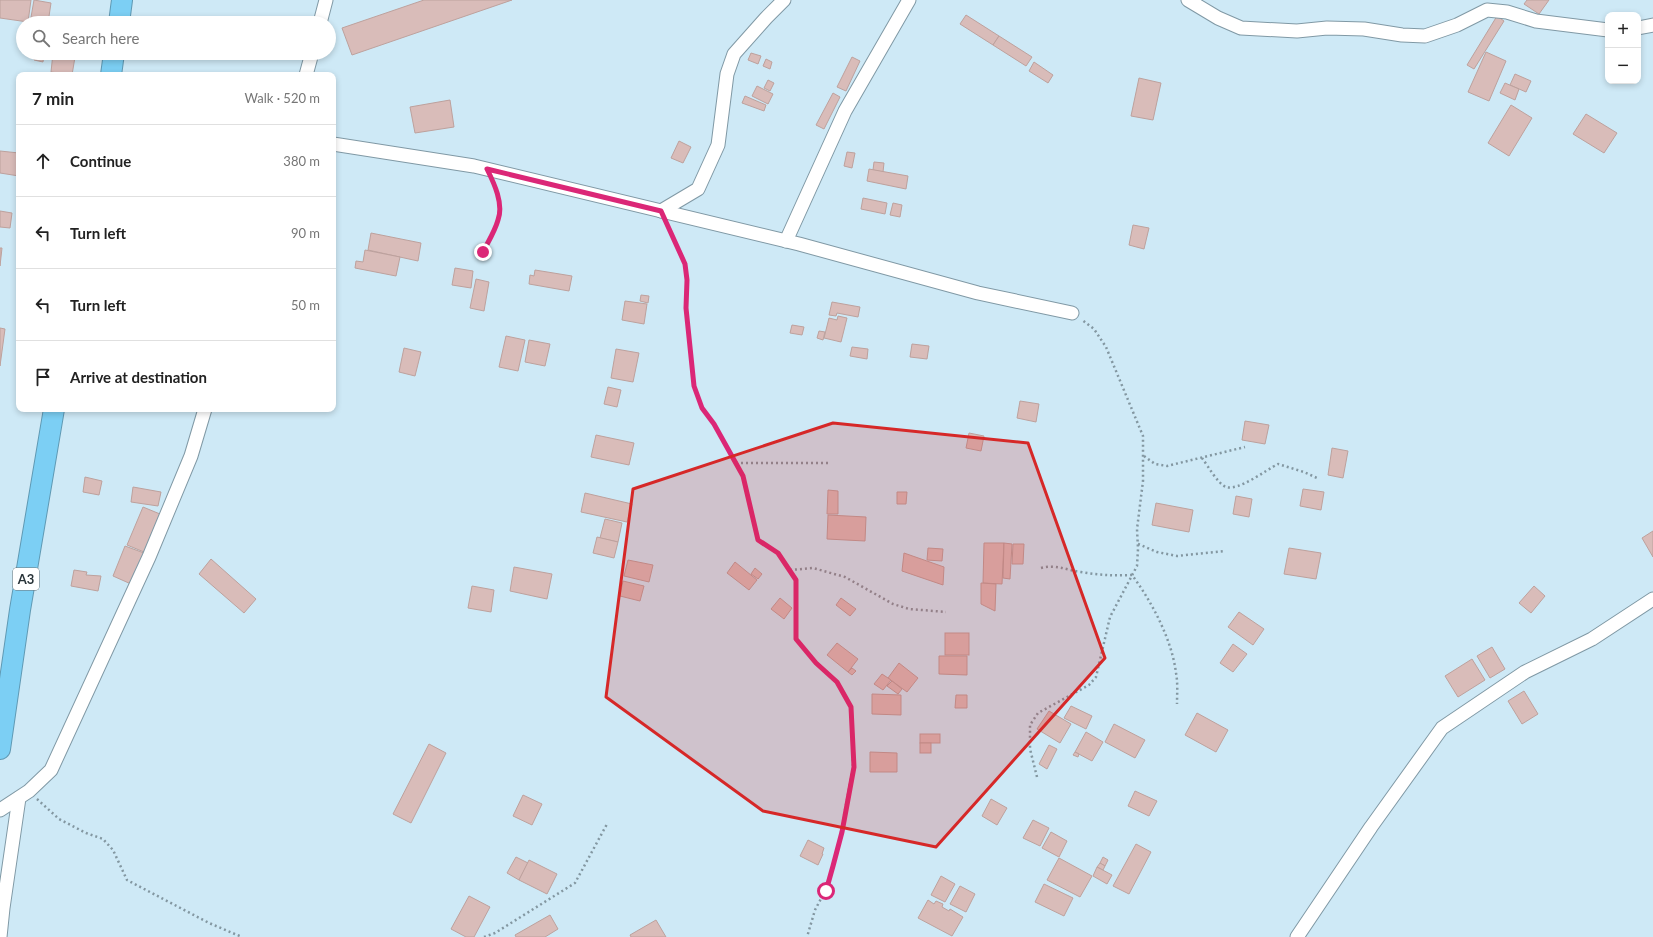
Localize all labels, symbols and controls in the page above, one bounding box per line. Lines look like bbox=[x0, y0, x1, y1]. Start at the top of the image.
map controls bbox=[1605, 12, 1641, 84]
button: + bbox=[1605, 12, 1641, 48]
search box bbox=[16, 16, 336, 60]
icon: search bbox=[30, 27, 52, 49]
text: Search here bbox=[62, 29, 139, 47]
button: − bbox=[1605, 48, 1641, 84]
text: 7 min bbox=[32, 88, 74, 109]
text: Walk · 520 m bbox=[244, 90, 320, 106]
icon: ahead bbox=[32, 150, 54, 172]
text: Continue bbox=[70, 152, 131, 170]
text: 380 m bbox=[283, 153, 320, 169]
icon: left bbox=[32, 222, 54, 244]
text: Turn left bbox=[70, 224, 126, 242]
text: 90 m bbox=[291, 225, 320, 241]
route end bbox=[474, 243, 492, 261]
icon: left bbox=[32, 294, 54, 316]
text: Turn left bbox=[70, 296, 126, 314]
text: 50 m bbox=[291, 297, 320, 313]
icon: arrive bbox=[32, 366, 54, 388]
text: Arrive at destination bbox=[70, 368, 207, 386]
road number: A3 bbox=[13, 568, 39, 590]
route start bbox=[817, 882, 835, 900]

